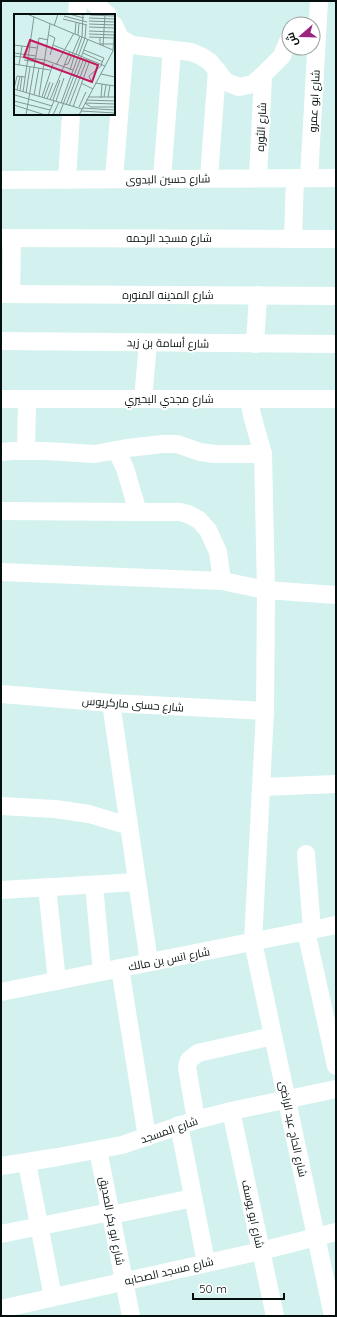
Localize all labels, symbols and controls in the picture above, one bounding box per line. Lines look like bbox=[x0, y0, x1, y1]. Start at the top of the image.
inset map bbox=[14, 14, 115, 115]
north arrow bbox=[281, 16, 321, 56]
text: ش bbox=[283, 30, 301, 48]
street label: شارع ابو عمرو bbox=[305, 69, 324, 133]
street label: شارع الثوره bbox=[253, 102, 270, 152]
street label: شارع حسين البدوى bbox=[126, 171, 211, 188]
street label: شارع مسجد الرحمه bbox=[126, 231, 212, 246]
street label: شارع المدينه المنوره bbox=[122, 288, 214, 303]
street label: شارع أسامة بن زيد bbox=[127, 335, 209, 352]
street label: شارع مجدي البحيري bbox=[125, 392, 214, 408]
street label: شارع حسنى ماركريوس bbox=[82, 693, 184, 716]
street label: شارع انس بن مالك bbox=[127, 944, 211, 975]
street label: شارع الحاج عبد الراضى bbox=[275, 1080, 310, 1179]
street label: شارع المسجد bbox=[138, 1114, 200, 1147]
street label: شارع ابو بكر الصديق bbox=[96, 1175, 127, 1267]
street label: شارع ابو يوسف bbox=[238, 1179, 267, 1250]
street label: شارع مسجد الصحابه bbox=[123, 1254, 215, 1289]
scale bar bbox=[193, 1275, 284, 1301]
text: 50 m bbox=[199, 1281, 227, 1296]

